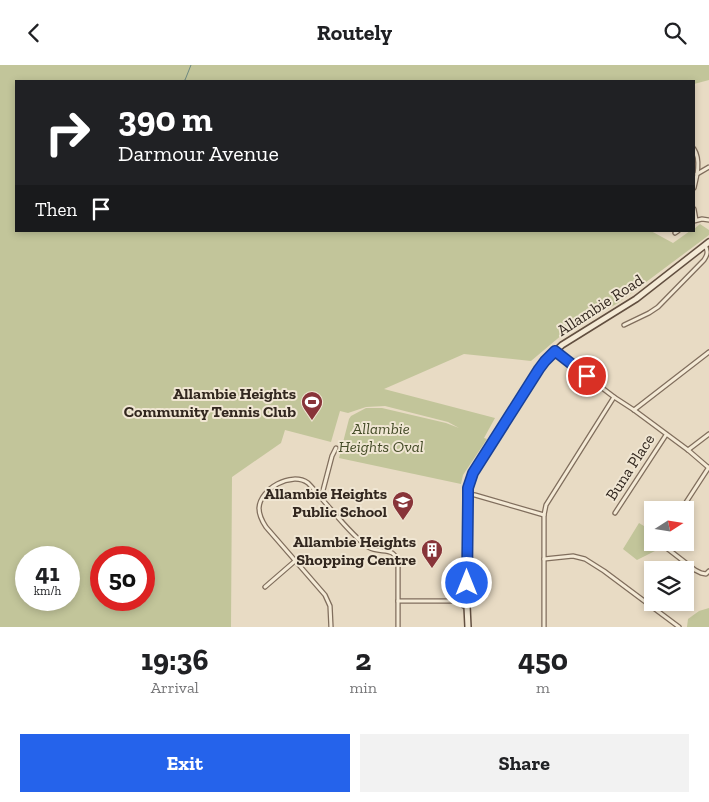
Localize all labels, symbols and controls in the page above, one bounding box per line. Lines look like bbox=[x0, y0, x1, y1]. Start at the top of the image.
icon: back bbox=[20, 19, 48, 47]
text: Routely bbox=[317, 19, 392, 46]
icon: search bbox=[661, 19, 689, 47]
text: 390 m bbox=[118, 98, 213, 140]
icon: right bbox=[35, 100, 100, 165]
text: Darmour Avenue bbox=[118, 140, 279, 167]
icon: arrive bbox=[87, 195, 115, 223]
text: Then bbox=[35, 198, 77, 221]
street label: Allambie Road bbox=[553, 270, 647, 340]
pin bbox=[566, 355, 608, 397]
icon: arrive bbox=[573, 362, 601, 390]
place label: Allambie Heights Community Tennis Club bbox=[124, 384, 296, 421]
sports icon: Allambie Heights Community Tennis Club bbox=[300, 390, 324, 421]
park label: Allambie Heights Oval bbox=[338, 419, 424, 456]
street label: Buna Place bbox=[602, 430, 658, 504]
place label: Allambie Heights Public School bbox=[264, 484, 387, 521]
school or university icon: Allambie Heights Public School bbox=[391, 490, 415, 521]
north arrow bbox=[644, 501, 694, 551]
map controls bbox=[644, 501, 694, 611]
place label: Allambie Heights Shopping Centre bbox=[293, 532, 416, 569]
building icon: Allambie Heights Shopping Centre bbox=[420, 538, 444, 569]
speed limit sign: 50 bbox=[90, 546, 155, 611]
position arrow bbox=[440, 556, 492, 608]
text: 41 bbox=[35, 557, 60, 587]
button: layers bbox=[644, 561, 694, 611]
text: km/h bbox=[34, 584, 61, 598]
text: 19:36 bbox=[141, 642, 209, 678]
text: 2 bbox=[355, 642, 371, 678]
text: 450 bbox=[518, 642, 568, 678]
text: Arrival bbox=[151, 678, 199, 697]
text: min bbox=[350, 678, 377, 697]
text: m bbox=[536, 678, 550, 697]
button: Exit bbox=[20, 734, 350, 792]
button: Share bbox=[360, 734, 689, 792]

